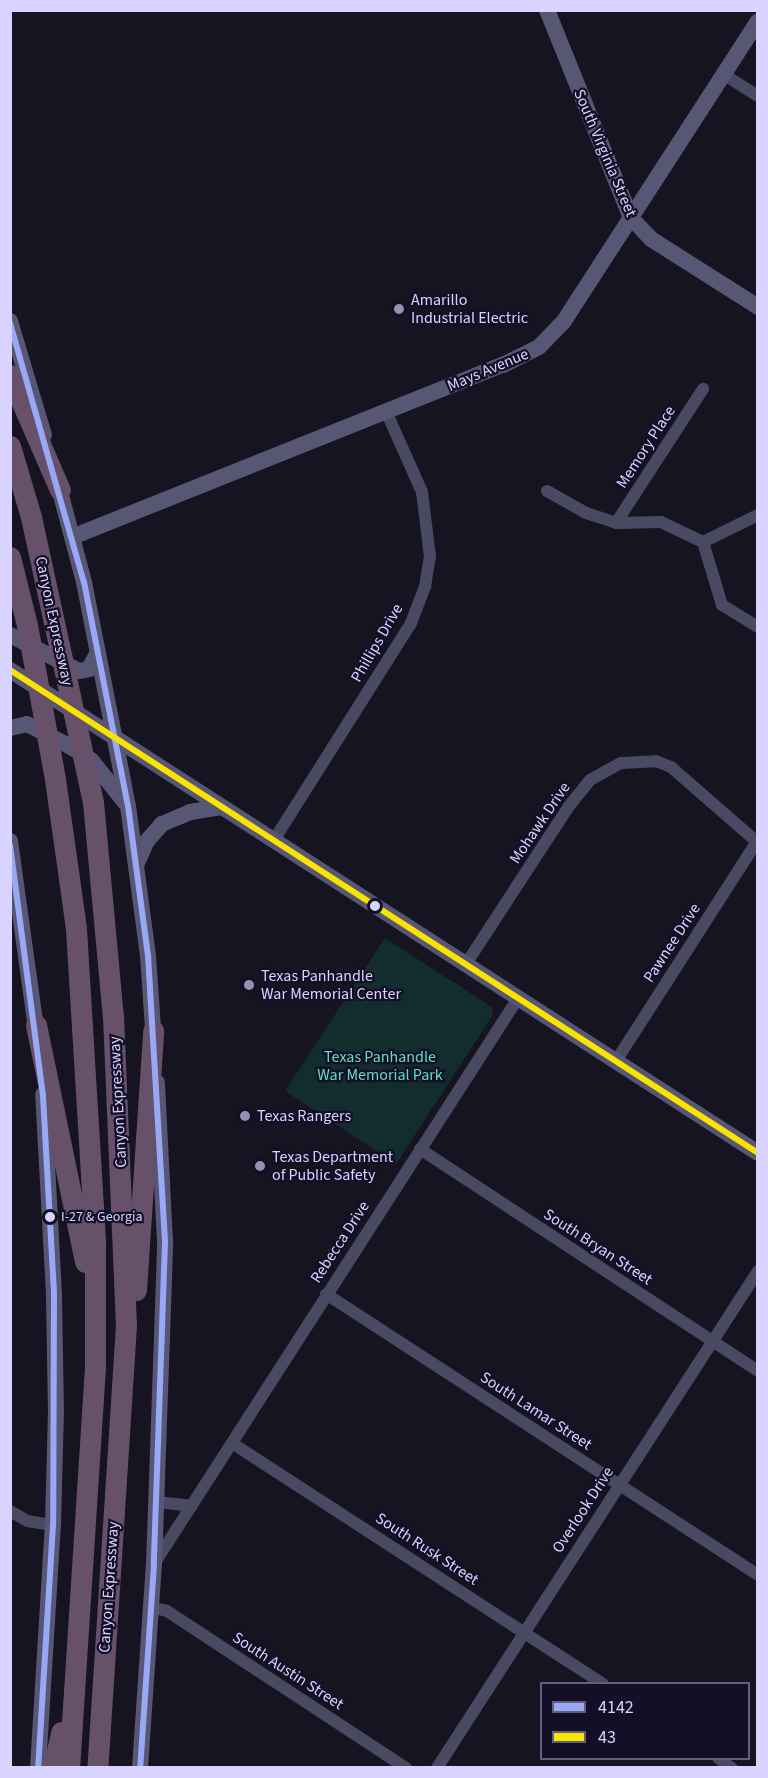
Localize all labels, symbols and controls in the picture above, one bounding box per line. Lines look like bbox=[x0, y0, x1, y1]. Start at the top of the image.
street label: South Virginia Street bbox=[569, 86, 641, 220]
place label: Amarillo Industrial Electric bbox=[411, 290, 528, 328]
marker: Amarillo Industrial Electric bbox=[392, 302, 406, 316]
street label: Mays Avenue bbox=[444, 344, 532, 396]
street label: Memory Place bbox=[612, 402, 680, 492]
street label: Canyon Expressway bbox=[31, 555, 77, 687]
street label: Phillips Drive bbox=[347, 600, 407, 686]
street label: Mohawk Drive bbox=[506, 779, 574, 867]
unlabelled marker bbox=[369, 900, 381, 912]
street label: Pawnee Drive bbox=[639, 900, 705, 986]
place label: Texas Panhandle War Memorial Center bbox=[261, 966, 401, 1004]
marker: Texas Panhandle War Memorial Center bbox=[242, 978, 256, 992]
street label: Canyon Expressway bbox=[105, 1036, 131, 1168]
park label: Texas Panhandle War Memorial Park bbox=[317, 1047, 443, 1085]
place label: Texas Rangers bbox=[257, 1106, 351, 1126]
marker: Texas Rangers bbox=[238, 1109, 252, 1123]
place label: Texas Department of Public Safety bbox=[272, 1147, 393, 1185]
marker: Texas Department of Public Safety bbox=[253, 1159, 267, 1173]
street label: Rebecca Drive bbox=[306, 1197, 374, 1287]
street label: South Bryan Street bbox=[540, 1205, 656, 1289]
place label: I-27 & Georgia bbox=[61, 1209, 143, 1225]
marker: I-27 & Georgia bbox=[44, 1211, 56, 1223]
street label: South Lamar Street bbox=[477, 1368, 595, 1454]
street label: Overlook Drive bbox=[548, 1463, 618, 1557]
street label: South Rusk Street bbox=[372, 1509, 482, 1589]
street label: Canyon Expressway bbox=[95, 1521, 123, 1653]
street label: South Austin Street bbox=[229, 1628, 347, 1714]
legend bbox=[540, 1682, 750, 1760]
text: 4142 bbox=[598, 1695, 634, 1720]
text: 43 bbox=[598, 1725, 616, 1750]

